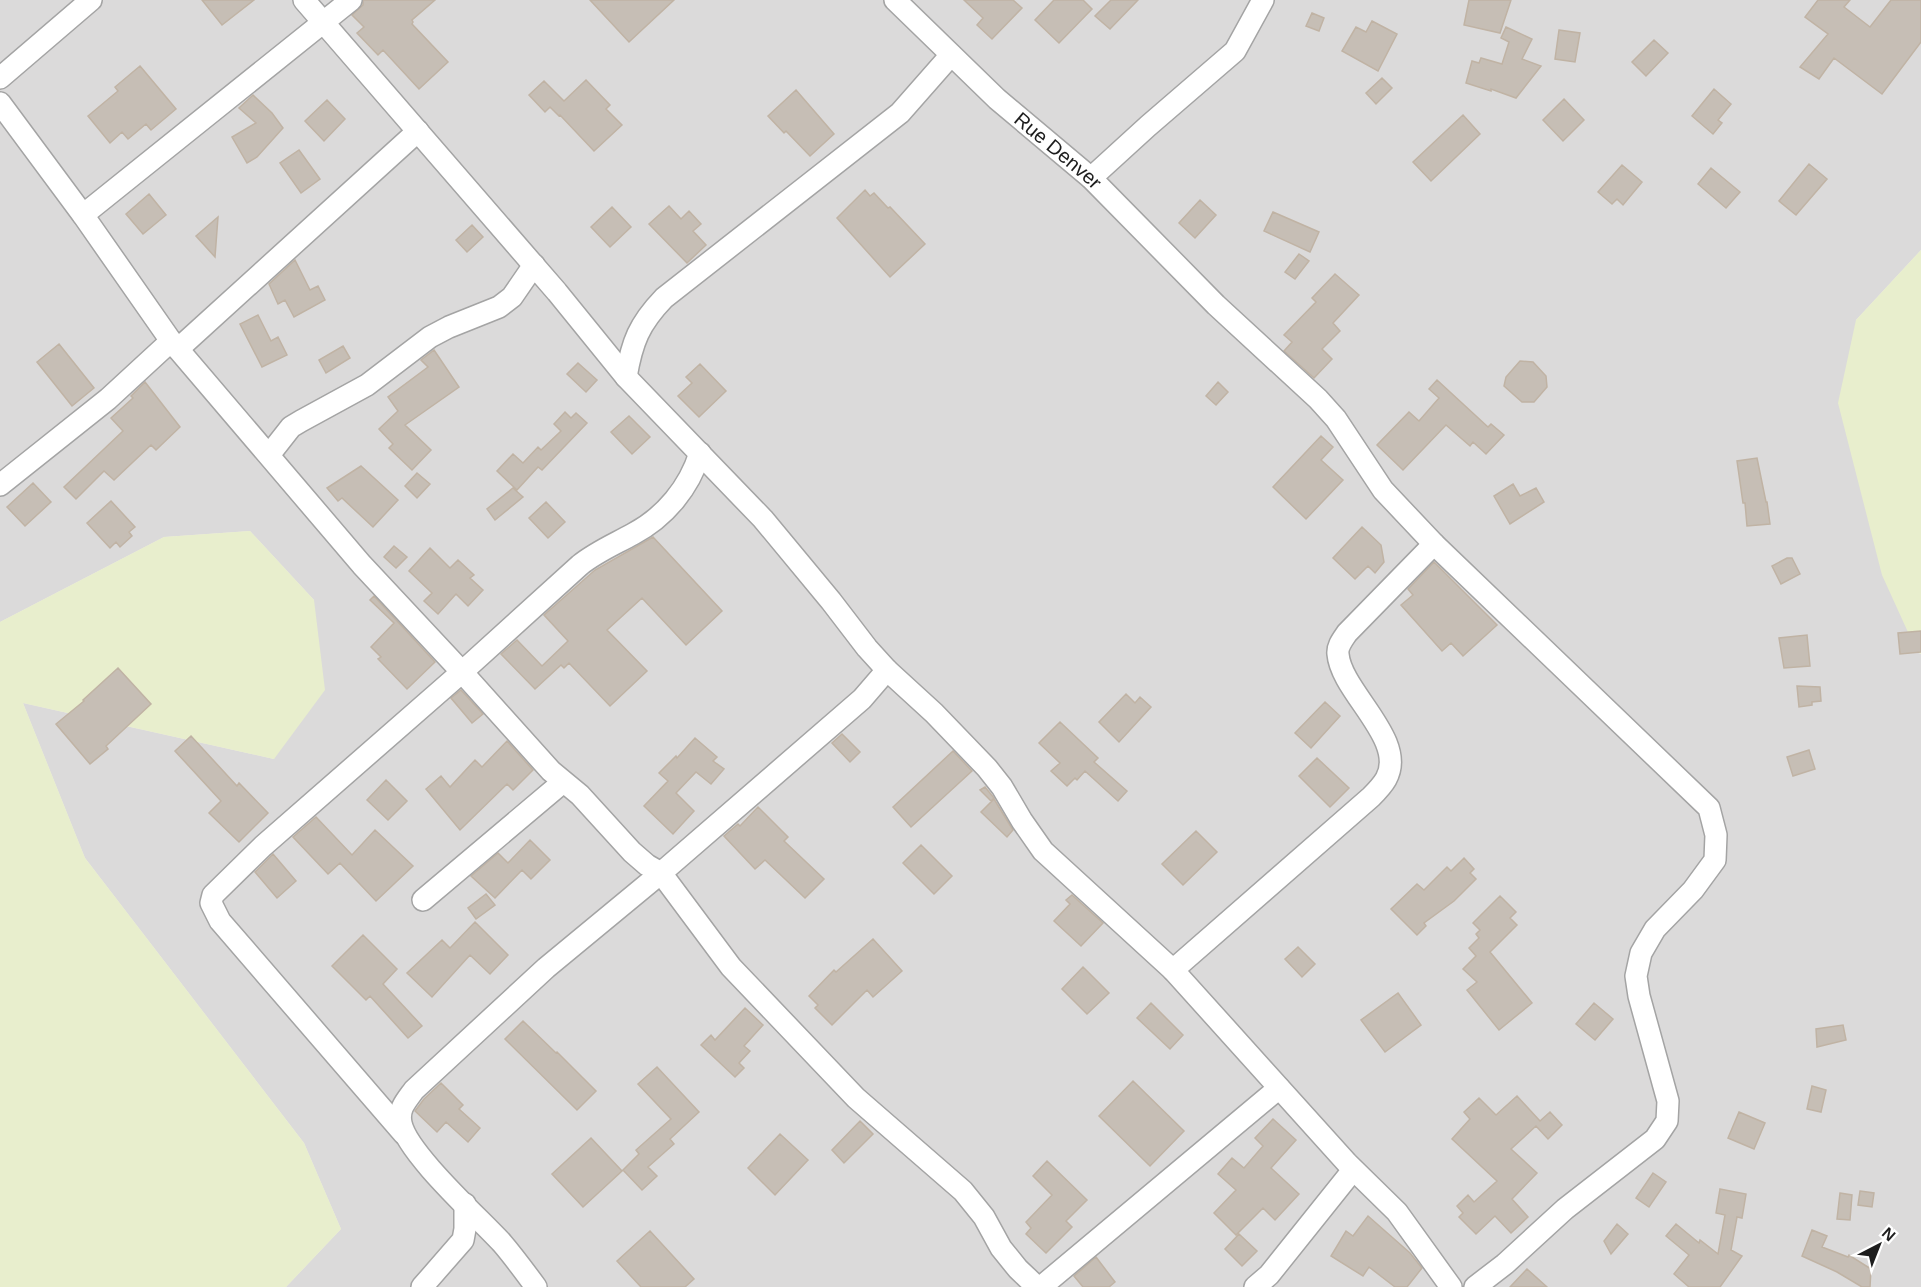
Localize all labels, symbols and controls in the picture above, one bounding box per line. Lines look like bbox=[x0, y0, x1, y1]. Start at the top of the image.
street label: Rue Denver bbox=[1010, 108, 1106, 193]
north arrow bbox=[1849, 1215, 1909, 1275]
text: N bbox=[1879, 1224, 1899, 1244]

